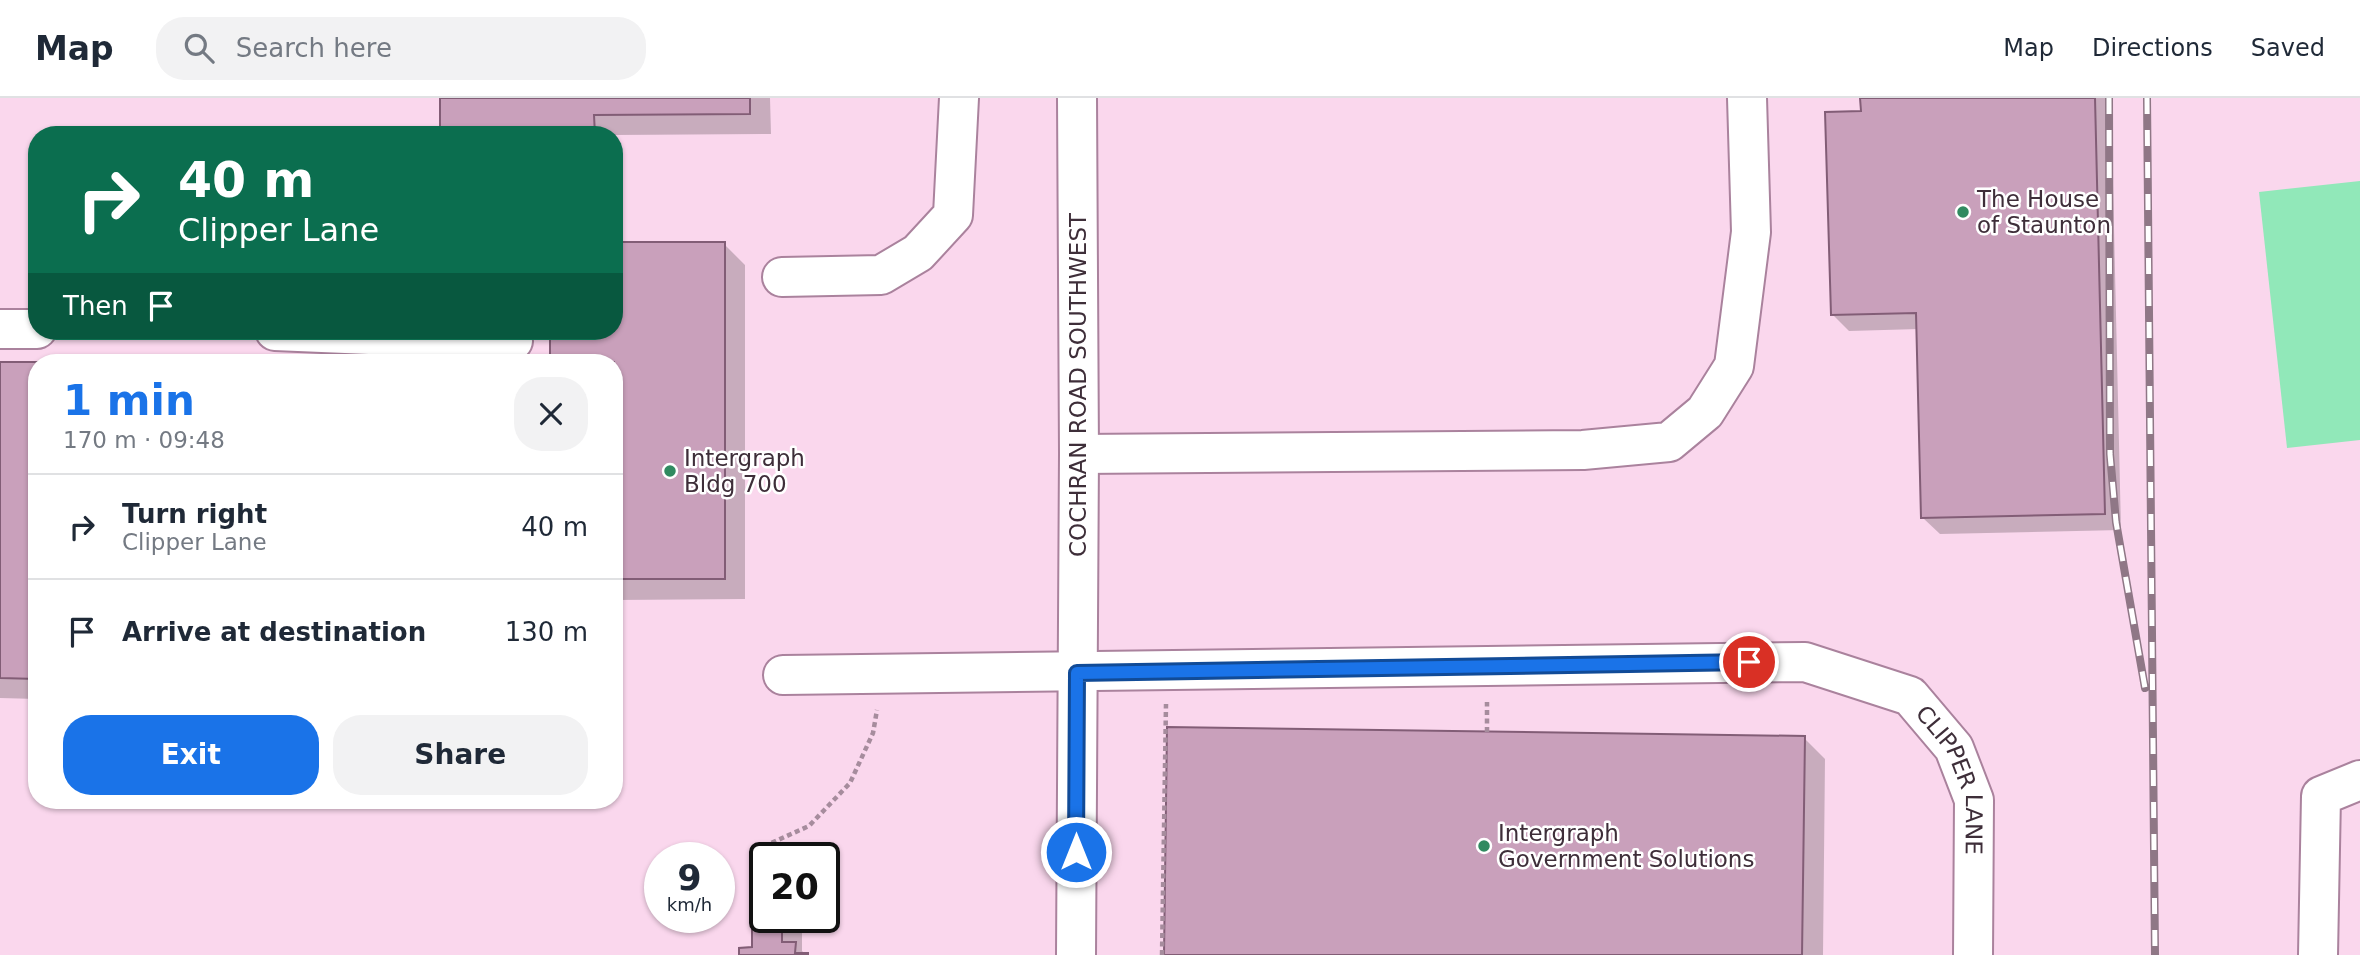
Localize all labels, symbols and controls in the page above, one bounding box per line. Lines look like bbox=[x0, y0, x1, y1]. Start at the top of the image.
search box bbox=[156, 17, 646, 80]
text: Map bbox=[35, 29, 114, 68]
icon: search bbox=[180, 29, 218, 67]
text: Search here bbox=[236, 33, 392, 63]
text: Map bbox=[2003, 34, 2054, 62]
text: Directions bbox=[2092, 34, 2213, 62]
text: Saved bbox=[2251, 34, 2325, 62]
text: 40 m bbox=[178, 152, 314, 209]
icon: right bbox=[63, 154, 154, 245]
place label: The House of Staunton bbox=[1976, 186, 2111, 238]
marker: The House of Staunton bbox=[1955, 204, 1971, 220]
text: Clipper Lane bbox=[178, 211, 379, 249]
street label: COCHRAN ROAD SOUTHWEST bbox=[1065, 212, 1091, 557]
icon: arrive bbox=[142, 287, 180, 325]
text: Then bbox=[63, 291, 128, 321]
text: 1 min bbox=[63, 376, 195, 425]
button: close bbox=[514, 377, 588, 451]
text: 170 m · 09:48 bbox=[63, 427, 225, 453]
place label: Intergraph Bldg 700 bbox=[684, 445, 805, 497]
marker: Intergraph Bldg 700 bbox=[662, 463, 678, 479]
text: Turn right bbox=[122, 499, 267, 529]
icon: right bbox=[63, 508, 101, 546]
text: 40 m bbox=[521, 512, 588, 542]
text: Clipper Lane bbox=[122, 529, 267, 555]
icon: arrive bbox=[63, 613, 101, 651]
text: Arrive at destination bbox=[122, 617, 426, 647]
text: 130 m bbox=[505, 617, 588, 647]
pin bbox=[1719, 632, 1779, 692]
icon: arrive bbox=[1730, 643, 1768, 681]
street label: CLIPPER LANE bbox=[1911, 700, 1987, 855]
button: Exit bbox=[63, 715, 319, 795]
button: Share bbox=[333, 715, 588, 795]
position arrow bbox=[1039, 815, 1113, 889]
place label: Intergraph Government Solutions bbox=[1498, 820, 1754, 872]
marker: Intergraph Government Solutions bbox=[1476, 838, 1492, 854]
speed limit sign: 20 bbox=[749, 842, 840, 933]
text: 9 bbox=[677, 858, 702, 898]
text: km/h bbox=[667, 894, 712, 915]

